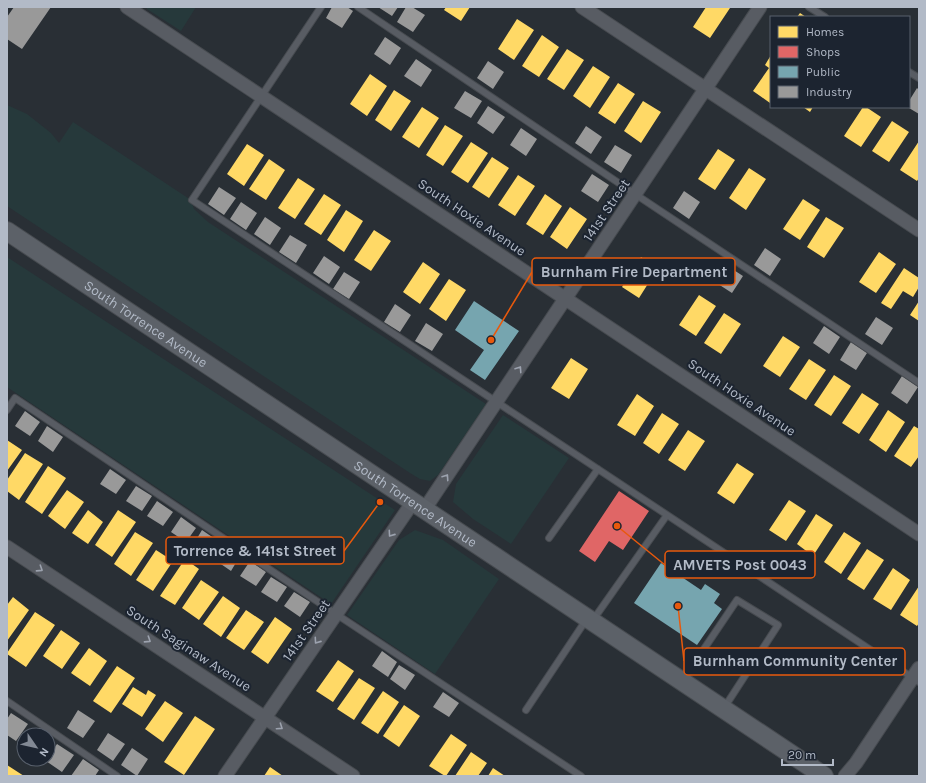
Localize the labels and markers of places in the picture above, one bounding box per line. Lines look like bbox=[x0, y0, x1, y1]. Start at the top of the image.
callout: Burnham Fire Department bbox=[532, 258, 735, 285]
callout: Torrence & 141st Street bbox=[166, 537, 344, 564]
callout: AMVETS Post 0043 bbox=[665, 551, 815, 578]
callout: Burnham Community Center bbox=[684, 648, 905, 675]

